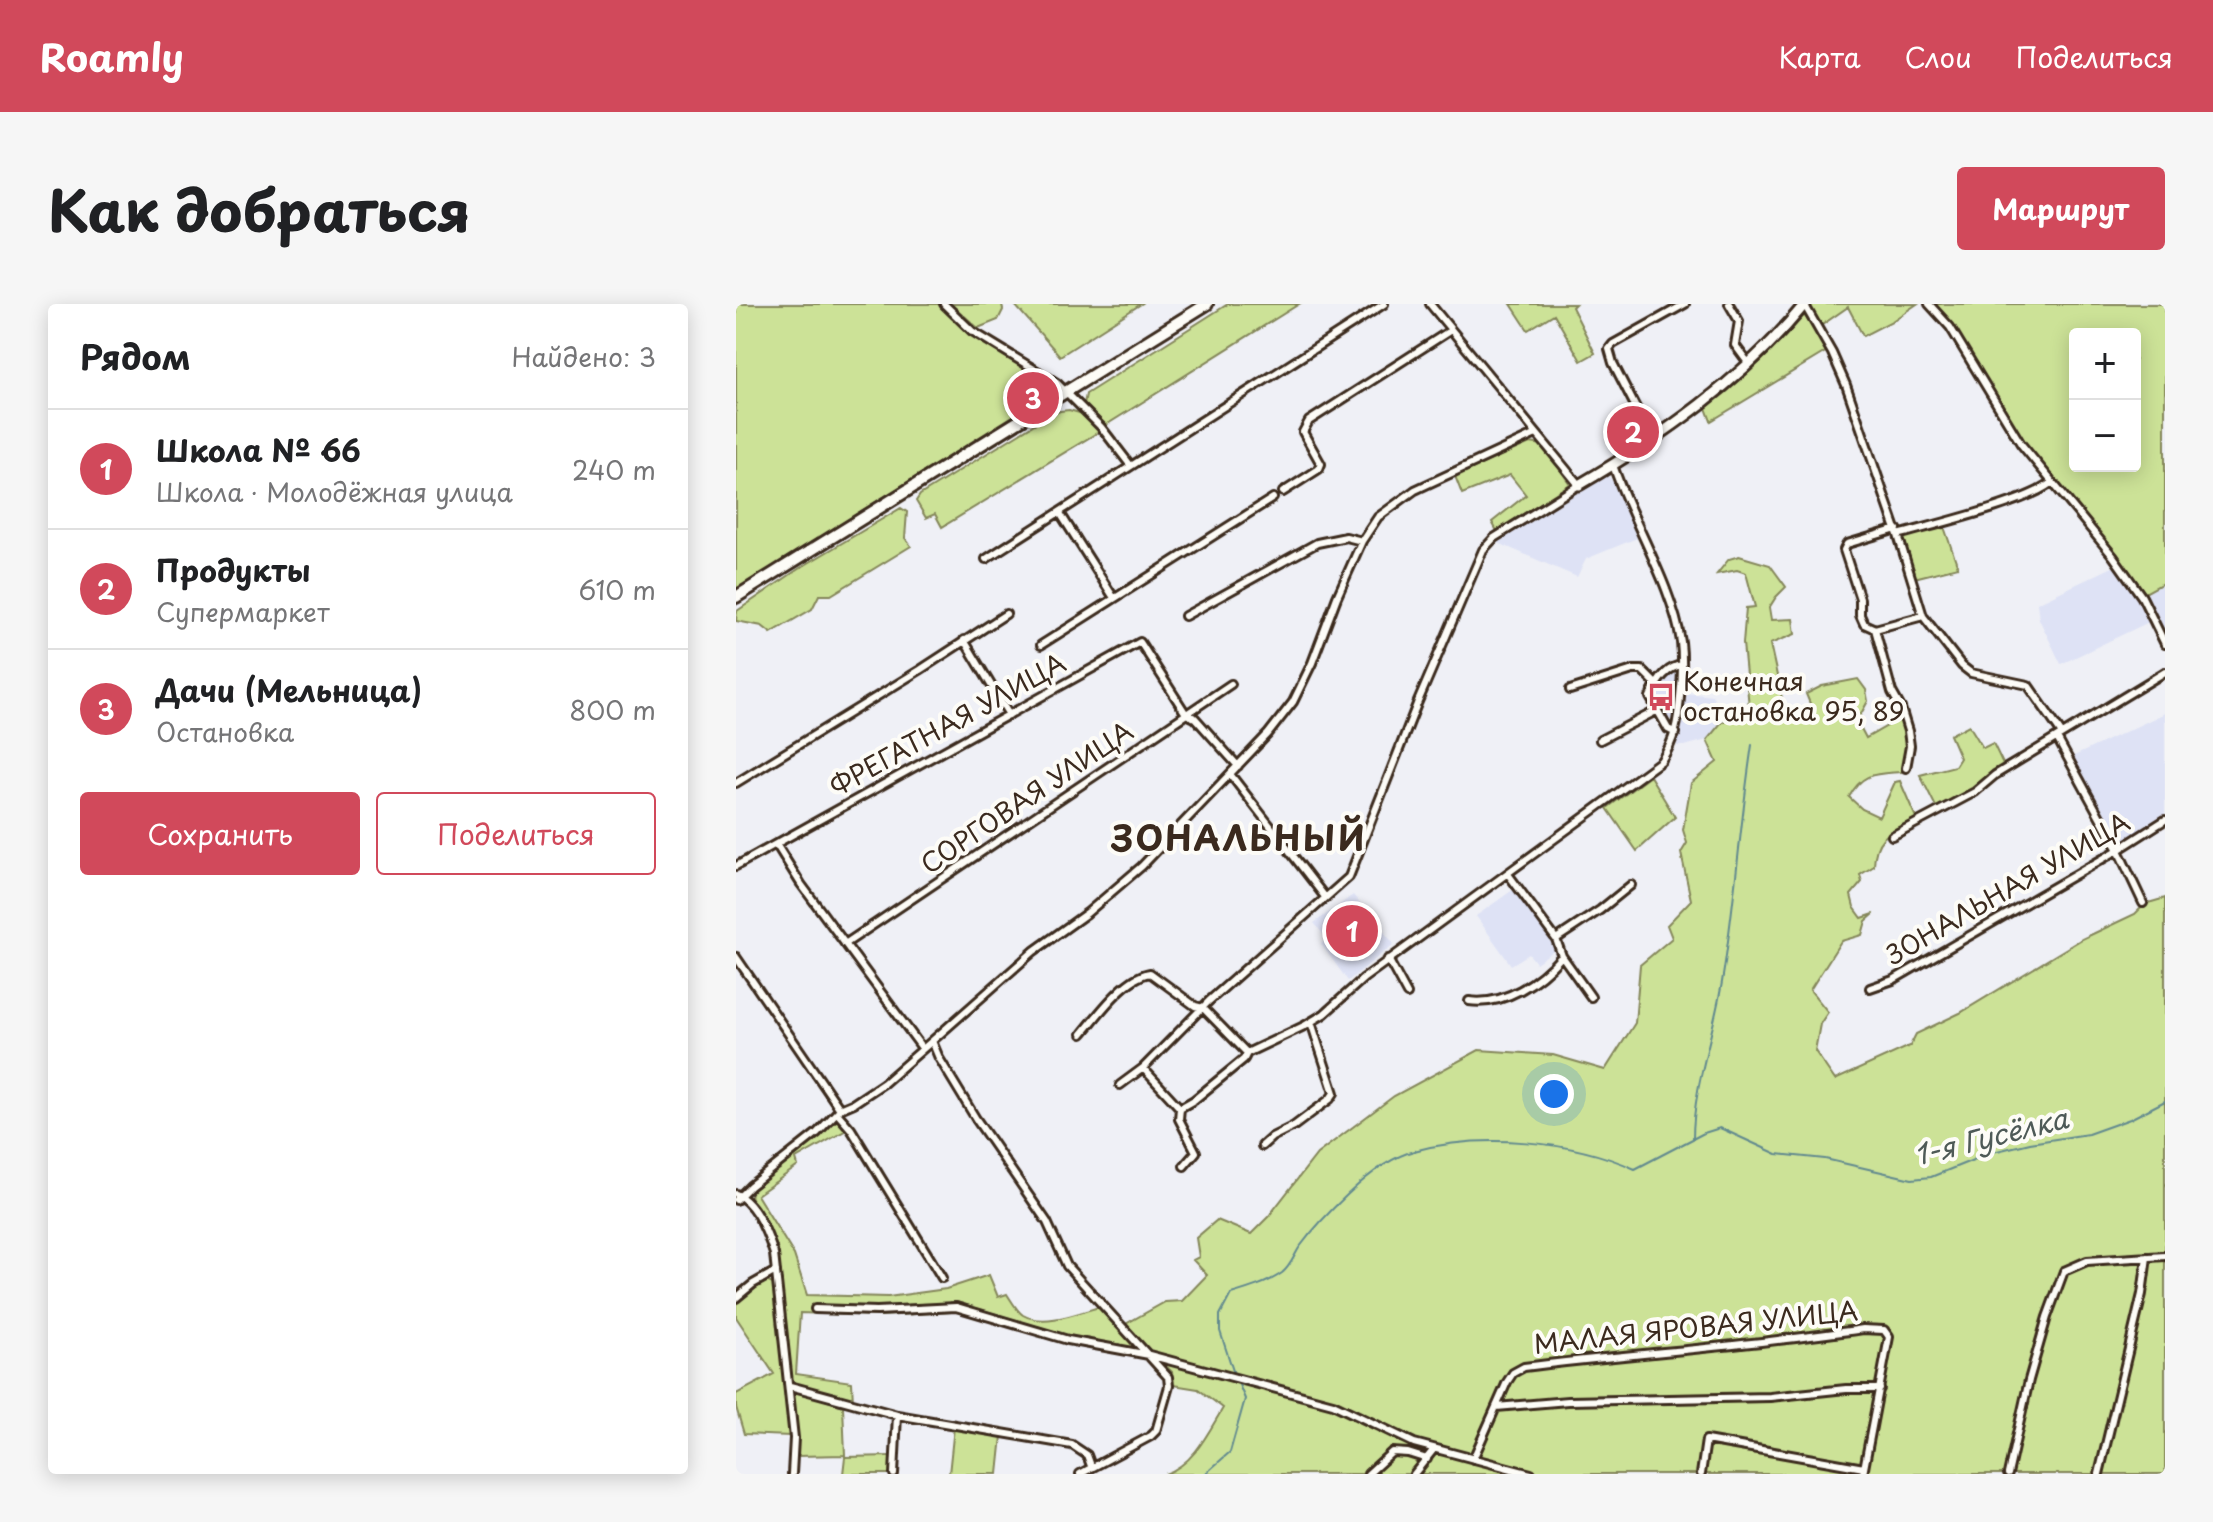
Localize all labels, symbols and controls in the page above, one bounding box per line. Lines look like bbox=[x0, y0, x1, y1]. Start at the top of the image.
text: Roamly bbox=[40, 28, 184, 85]
text: Карта bbox=[1778, 35, 1861, 78]
text: Слои bbox=[1905, 35, 1972, 78]
text: Поделиться bbox=[2016, 35, 2173, 78]
text: Как добраться bbox=[48, 166, 471, 251]
button: Маршрут bbox=[1957, 167, 2165, 250]
map controls bbox=[2069, 328, 2141, 472]
button: + bbox=[2069, 328, 2141, 400]
text: Рядом bbox=[80, 330, 191, 382]
text: Найдено: 3 bbox=[512, 337, 656, 376]
pin: 3 bbox=[1007, 368, 1059, 428]
button: − bbox=[2069, 400, 2141, 472]
pin: 2 bbox=[1607, 402, 1659, 462]
text: Школа № 66 bbox=[156, 427, 361, 472]
text: 1 bbox=[100, 450, 112, 489]
text: 240 m bbox=[572, 450, 656, 489]
text: Школа · Молодёжная улица bbox=[156, 472, 513, 511]
text: Продукты bbox=[156, 547, 310, 592]
text: 2 bbox=[97, 570, 115, 609]
text: 610 m bbox=[579, 570, 656, 609]
text: Супермаркет bbox=[156, 592, 330, 631]
street label: ФРЕГАТНАЯ УЛИЦА bbox=[822, 643, 1072, 805]
place label: Конечная остановка 95, 89 bbox=[1683, 661, 1905, 730]
text: Дачи (Мельница) bbox=[156, 667, 422, 712]
bus stop icon: Конечная остановка 95, 89 bbox=[1646, 682, 1676, 712]
text: 3 bbox=[97, 690, 115, 729]
text: 800 m bbox=[569, 690, 656, 729]
street label: СОРГОВАЯ УЛИЦА bbox=[912, 711, 1140, 883]
text: Остановка bbox=[156, 712, 294, 751]
button: Сохранить bbox=[80, 792, 360, 875]
button: Поделиться bbox=[376, 792, 656, 875]
street label: ЗОНАЛЬНАЯ УЛИЦА bbox=[1877, 802, 2136, 974]
district label: ЗОНАЛЬНЫЙ bbox=[1110, 811, 1367, 863]
pin: 1 bbox=[1326, 901, 1378, 961]
your location bbox=[1534, 1074, 1574, 1114]
water label: 1-я Гусёлка bbox=[1909, 1095, 2073, 1175]
street label: МАЛАЯ ЯРОВАЯ УЛИЦА bbox=[1532, 1290, 1860, 1363]

